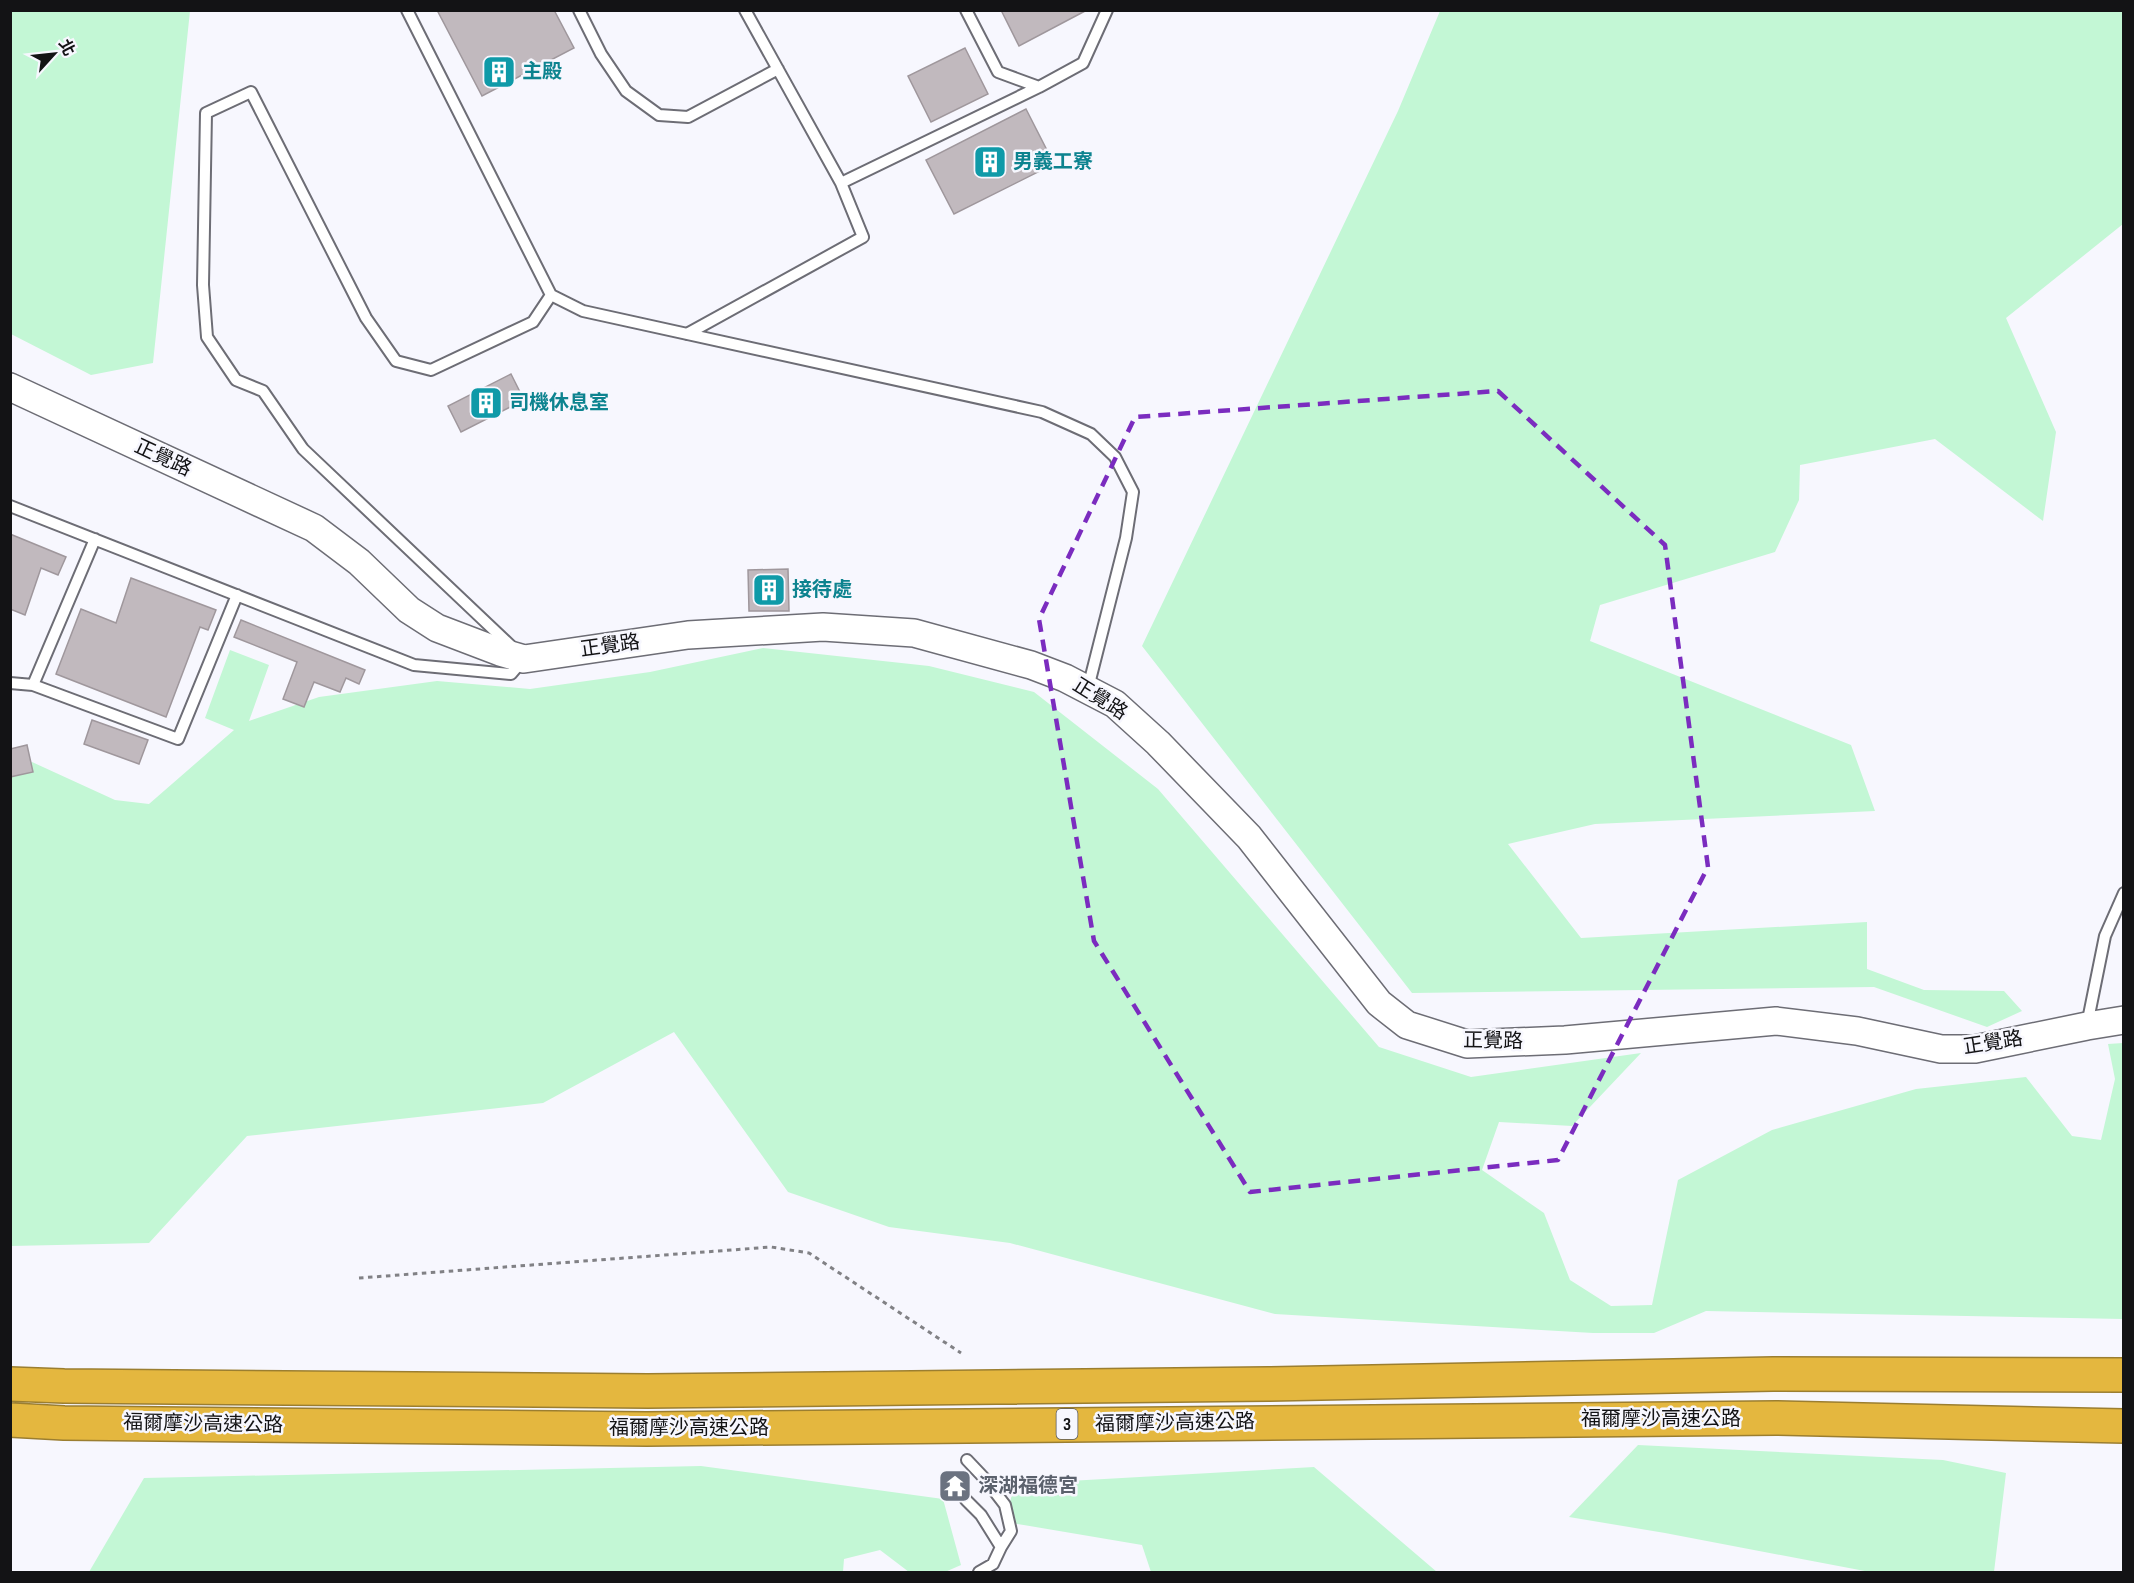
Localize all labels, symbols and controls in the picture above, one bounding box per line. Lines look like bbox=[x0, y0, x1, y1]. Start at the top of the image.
north arrow bbox=[24, 24, 84, 84]
text: 北 bbox=[54, 36, 78, 59]
building icon: 主殿 bbox=[481, 54, 517, 90]
place label: 主殿 bbox=[522, 60, 562, 84]
building icon: 男義工寮 bbox=[972, 144, 1008, 180]
place label: 男義工寮 bbox=[1013, 150, 1093, 174]
building icon: 司機休息室 bbox=[468, 385, 504, 421]
place label: 司機休息室 bbox=[509, 391, 609, 415]
street label: 正覺路 bbox=[131, 434, 195, 482]
building icon: 接待處 bbox=[751, 572, 787, 608]
place label: 接待處 bbox=[792, 578, 852, 602]
street label: 正覺路 bbox=[579, 630, 641, 662]
street label: 正覺路 bbox=[1068, 673, 1132, 725]
street label: 正覺路 bbox=[1961, 1026, 2025, 1060]
street label: 正覺路 bbox=[1463, 1028, 1523, 1054]
street label: 福爾摩沙高速公路 bbox=[1581, 1407, 1741, 1431]
road number: 3 bbox=[1056, 1409, 1078, 1439]
street label: 福爾摩沙高速公路 bbox=[1095, 1410, 1255, 1436]
street label: 福爾摩沙高速公路 bbox=[123, 1411, 283, 1437]
street label: 福爾摩沙高速公路 bbox=[609, 1416, 769, 1440]
temple icon: 深湖福德宮 bbox=[937, 1468, 973, 1504]
place label: 深湖福德宮 bbox=[978, 1474, 1078, 1498]

